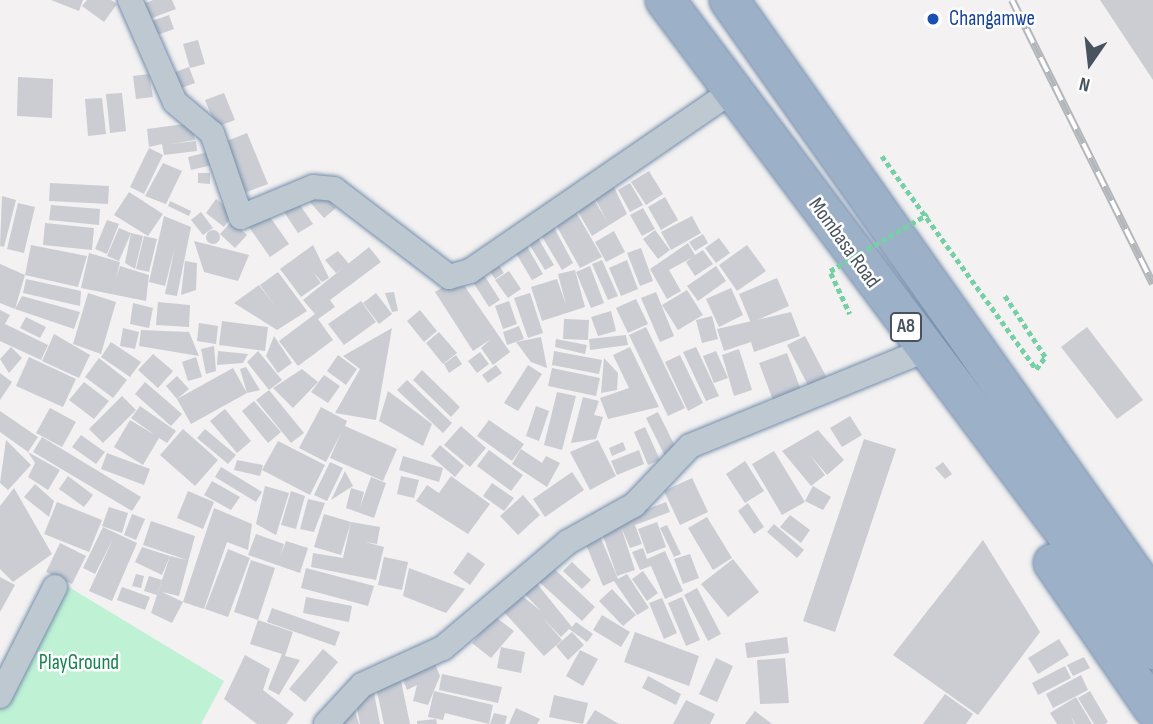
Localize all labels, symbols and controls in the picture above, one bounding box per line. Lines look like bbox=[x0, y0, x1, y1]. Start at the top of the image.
place label: Changamwe bbox=[949, 6, 1035, 32]
marker: Changamwe bbox=[923, 9, 943, 29]
north arrow bbox=[1055, 28, 1125, 98]
text: N bbox=[1077, 71, 1093, 96]
street label: Mombasa Road bbox=[803, 193, 885, 293]
road number: A8 bbox=[888, 312, 923, 342]
park label: PlayGround bbox=[39, 650, 119, 676]

